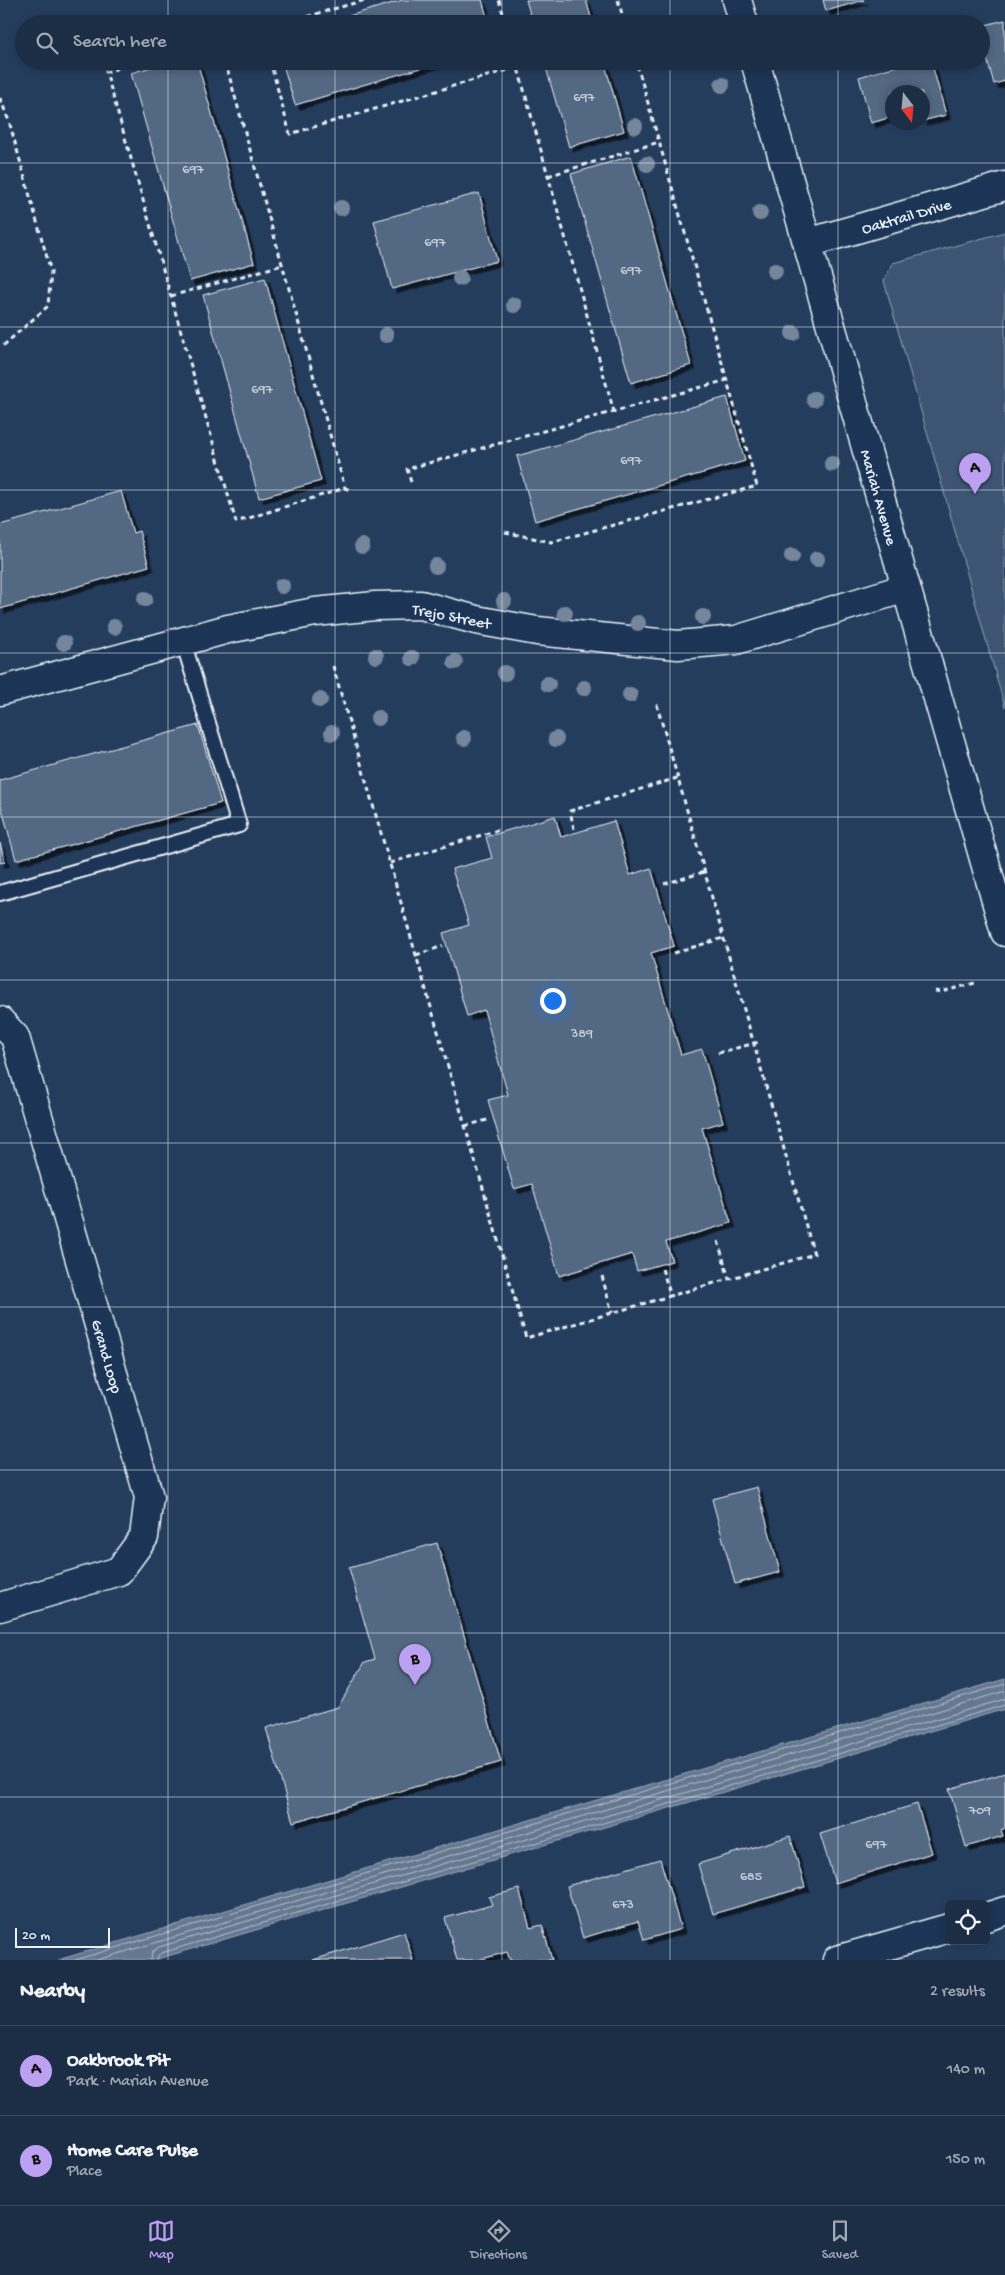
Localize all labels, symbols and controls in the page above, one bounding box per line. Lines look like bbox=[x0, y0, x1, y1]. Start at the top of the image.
search box bbox=[15, 15, 990, 70]
icon: search bbox=[33, 29, 61, 57]
text: Search here bbox=[73, 31, 167, 54]
north arrow bbox=[885, 85, 930, 130]
house number: 697 bbox=[573, 90, 595, 107]
house number: 697 bbox=[182, 162, 204, 179]
street label: Oaktrail Drive bbox=[860, 196, 955, 240]
house number: 697 bbox=[424, 235, 446, 252]
house number: 697 bbox=[620, 263, 642, 280]
house number: 697 bbox=[251, 382, 273, 399]
street label: Mariah Avenue bbox=[854, 448, 900, 549]
house number: 697 bbox=[620, 453, 642, 470]
pin: A bbox=[959, 453, 991, 494]
street label: Trejo Street bbox=[410, 601, 494, 636]
your location bbox=[540, 988, 566, 1014]
house number: 389 bbox=[570, 1026, 593, 1043]
street label: Grand Loop bbox=[85, 1318, 124, 1396]
pin: B bbox=[399, 1644, 431, 1685]
house number: 709 bbox=[968, 1803, 991, 1820]
house number: 697 bbox=[865, 1837, 887, 1854]
house number: 685 bbox=[740, 1869, 762, 1886]
house number: 673 bbox=[612, 1897, 634, 1914]
map controls bbox=[945, 1900, 990, 1945]
button: locate bbox=[945, 1900, 990, 1945]
scale bar bbox=[15, 1925, 110, 1948]
text: 20 m bbox=[22, 1928, 50, 1945]
text: Nearby bbox=[20, 1980, 85, 2005]
text: 2 results bbox=[930, 1983, 985, 2002]
text: Oakbrook Pit bbox=[67, 2050, 169, 2073]
text: A bbox=[31, 2061, 41, 2080]
text: 140 m bbox=[947, 2061, 985, 2080]
text: Park · Mariah Avenue bbox=[67, 2073, 209, 2092]
text: Home Care Pulse bbox=[67, 2140, 198, 2163]
text: B bbox=[32, 2151, 40, 2170]
text: 150 m bbox=[946, 2151, 985, 2170]
text: Place bbox=[67, 2163, 102, 2182]
tab: Map bbox=[147, 2217, 175, 2264]
tab: Directions bbox=[470, 2217, 527, 2264]
tab: Saved bbox=[822, 2217, 858, 2264]

